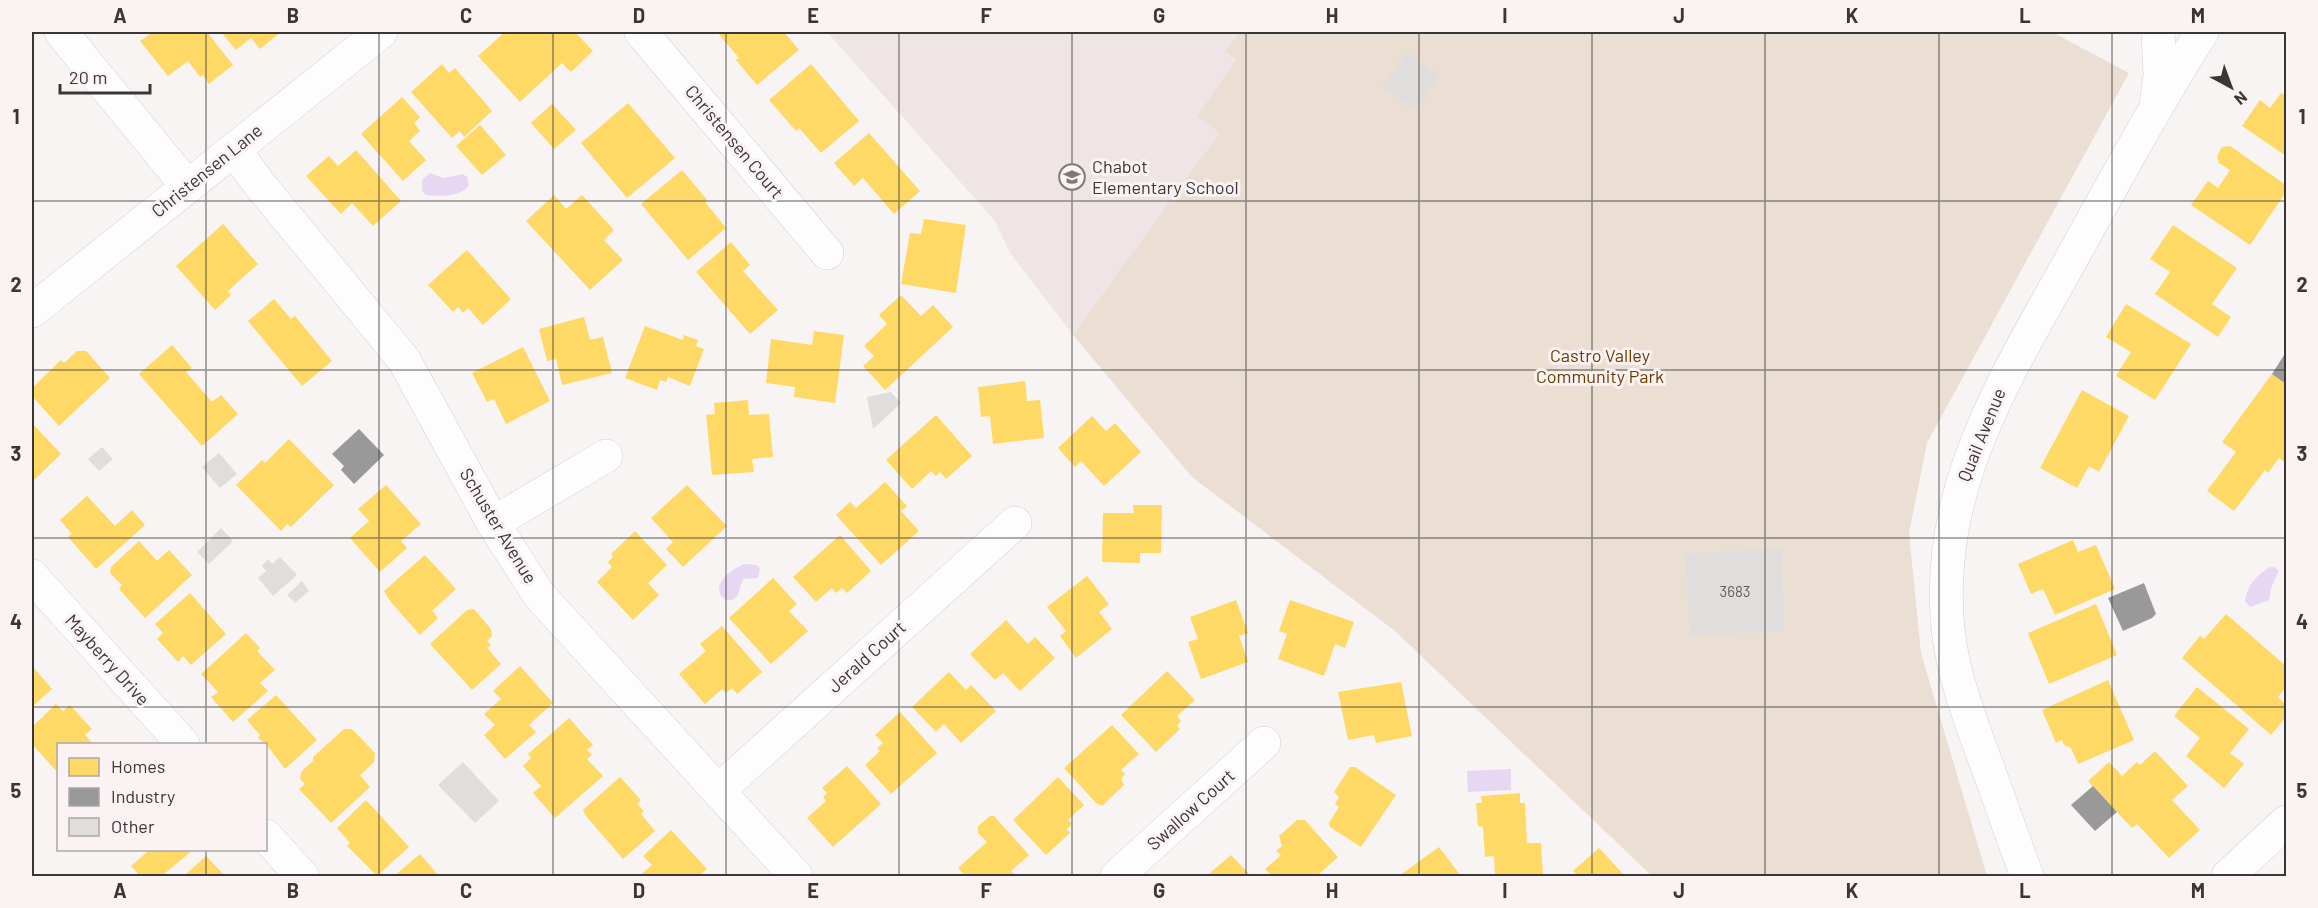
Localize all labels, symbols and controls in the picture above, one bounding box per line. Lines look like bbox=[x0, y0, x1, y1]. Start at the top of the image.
text: A bbox=[113, 3, 127, 27]
text: B bbox=[287, 3, 299, 27]
text: C bbox=[460, 3, 472, 27]
text: D bbox=[633, 3, 645, 27]
text: E bbox=[807, 3, 819, 27]
text: F bbox=[980, 3, 992, 27]
text: G bbox=[1153, 3, 1165, 27]
text: H bbox=[1326, 3, 1338, 27]
text: I bbox=[1502, 3, 1508, 27]
text: J bbox=[1673, 3, 1685, 27]
text: K bbox=[1846, 3, 1859, 27]
text: L bbox=[2019, 3, 2031, 27]
text: M bbox=[2191, 3, 2205, 27]
scale bar bbox=[60, 57, 150, 95]
north arrow bbox=[2201, 57, 2261, 117]
text: 20 m bbox=[69, 66, 107, 88]
street label: Christensen Court bbox=[681, 80, 789, 203]
text: N bbox=[2231, 88, 2251, 109]
text: 1 bbox=[12, 104, 20, 128]
text: 1 bbox=[2298, 104, 2306, 128]
street label: Christensen Lane bbox=[147, 119, 266, 222]
place label: Chabot Elementary School bbox=[1092, 155, 1239, 198]
school or university icon: Chabot Elementary School bbox=[1057, 162, 1087, 192]
text: 2 bbox=[10, 272, 22, 296]
text: 2 bbox=[2296, 272, 2308, 296]
park label: Castro Valley Community Park bbox=[1536, 344, 1664, 387]
street label: Quail Avenue bbox=[1952, 385, 2010, 485]
text: 3 bbox=[11, 441, 21, 465]
text: 3 bbox=[2297, 441, 2307, 465]
street label: Schuster Avenue bbox=[456, 464, 542, 587]
house number: 3683 bbox=[1720, 582, 1751, 600]
text: 4 bbox=[10, 609, 22, 633]
street label: Mayberry Drive bbox=[61, 609, 154, 709]
text: 4 bbox=[2296, 609, 2308, 633]
street label: Jerald Court bbox=[823, 616, 910, 697]
legend bbox=[57, 743, 267, 851]
text: Homes bbox=[111, 755, 165, 777]
street label: Swallow Court bbox=[1142, 764, 1239, 854]
text: 5 bbox=[11, 778, 22, 802]
text: 5 bbox=[2297, 778, 2308, 802]
text: Industry bbox=[111, 785, 175, 807]
text: Other bbox=[111, 815, 155, 837]
text: A bbox=[113, 878, 127, 902]
text: B bbox=[287, 878, 299, 902]
text: C bbox=[460, 878, 472, 902]
text: D bbox=[633, 878, 645, 902]
text: E bbox=[807, 878, 819, 902]
text: F bbox=[980, 878, 992, 902]
text: G bbox=[1153, 878, 1165, 902]
text: H bbox=[1326, 878, 1338, 902]
text: I bbox=[1502, 878, 1508, 902]
text: J bbox=[1673, 878, 1685, 902]
text: K bbox=[1846, 878, 1859, 902]
text: L bbox=[2019, 878, 2031, 902]
text: M bbox=[2191, 878, 2205, 902]

